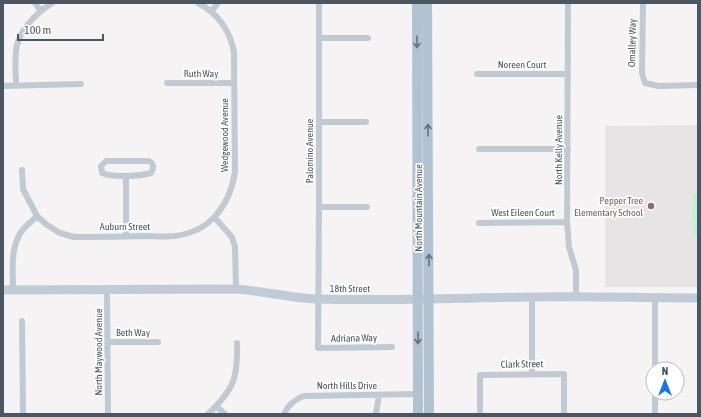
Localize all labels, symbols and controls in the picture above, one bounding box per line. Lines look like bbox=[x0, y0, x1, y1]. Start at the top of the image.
scale bar bbox=[18, 16, 103, 42]
street label: Omalley Way bbox=[626, 19, 638, 67]
text: 100 m bbox=[24, 23, 51, 37]
one-way arrow bbox=[413, 35, 421, 48]
street label: Noreen Court bbox=[498, 59, 546, 70]
street label: Ruth Way bbox=[184, 68, 218, 79]
street label: Wedgewood Avenue bbox=[219, 98, 230, 172]
street label: North Kelly Avenue bbox=[553, 114, 564, 185]
street label: Palomino Avenue bbox=[304, 118, 315, 183]
one-way arrow bbox=[424, 124, 432, 137]
street label: North Mountain Avenue bbox=[413, 164, 424, 252]
place label: Pepper Tree Elementary School bbox=[574, 195, 643, 218]
marker: Pepper Tree Elementary School bbox=[646, 201, 656, 211]
street label: West Eileen Court bbox=[491, 207, 555, 218]
street label: Auburn Street bbox=[100, 221, 150, 232]
one-way arrow bbox=[425, 254, 433, 267]
street label: 18th Street bbox=[330, 283, 370, 294]
street label: North Maywood Avenue bbox=[93, 308, 104, 396]
street label: Beth Way bbox=[116, 327, 150, 338]
one-way arrow bbox=[414, 331, 422, 344]
street label: Adriana Way bbox=[331, 332, 377, 344]
street label: Clark Street bbox=[501, 358, 543, 370]
north arrow bbox=[645, 361, 685, 401]
text: N bbox=[662, 365, 668, 377]
street label: North Hills Drive bbox=[317, 380, 378, 391]

